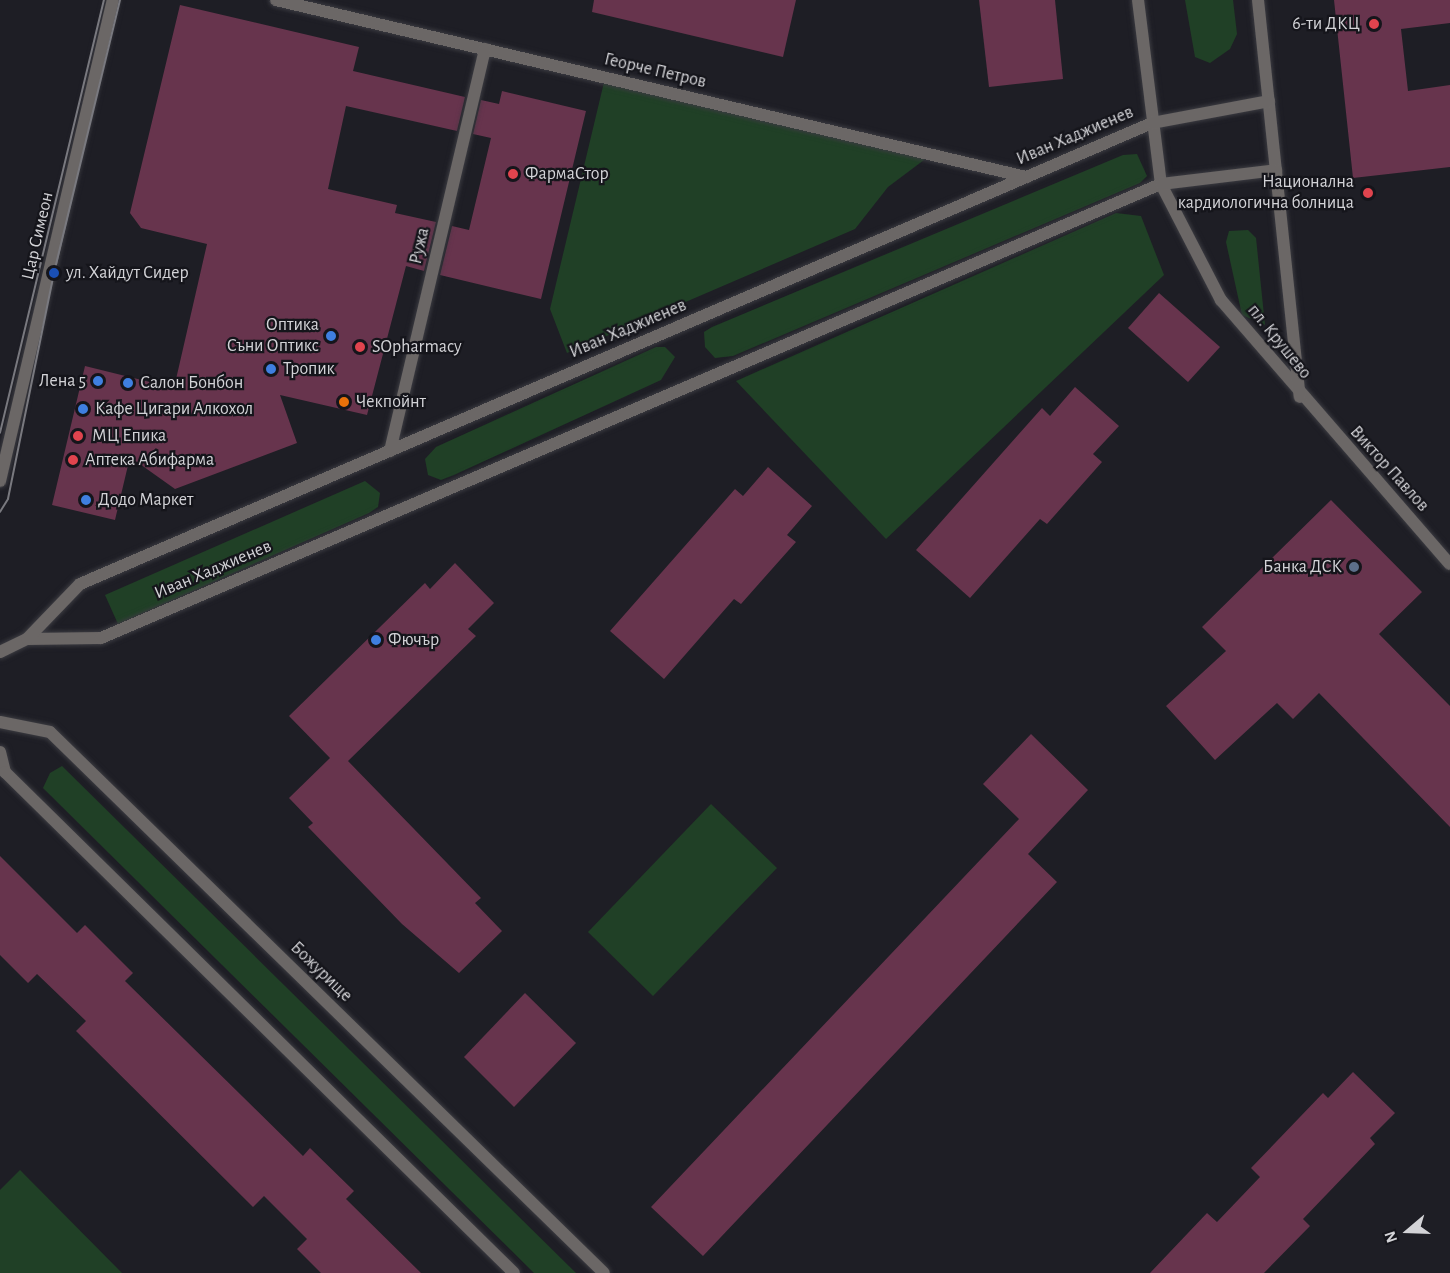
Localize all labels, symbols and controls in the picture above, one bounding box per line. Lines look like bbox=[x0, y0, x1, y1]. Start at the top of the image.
place label: 6-ти ДКЦ bbox=[1292, 13, 1360, 35]
marker: 6-ти ДКЦ bbox=[1365, 15, 1383, 33]
street label: Георче Петров bbox=[602, 49, 708, 93]
street label: Иван Хаджиенев bbox=[1013, 102, 1137, 170]
place label: ФармаСтор bbox=[525, 163, 609, 185]
marker: ФармаСтор bbox=[506, 167, 520, 181]
place label: Национална кардиологична болница bbox=[1178, 172, 1354, 214]
marker: Национална кардиологична болница bbox=[1359, 184, 1377, 202]
street label: Цар Симеон bbox=[17, 190, 59, 282]
street label: Ружа bbox=[405, 226, 435, 266]
place label: ул. Хайдут Сидер bbox=[66, 262, 189, 284]
marker: ул. Хайдут Сидер bbox=[47, 266, 61, 280]
street label: Иван Хаджиенев bbox=[566, 295, 690, 363]
street label: пл. Крушево bbox=[1242, 300, 1316, 384]
place label: Оптика Съни Оптикс bbox=[227, 315, 319, 358]
marker: Оптика Съни Оптикс bbox=[324, 329, 338, 343]
place label: SOpharmacy bbox=[372, 336, 462, 358]
marker: SOpharmacy bbox=[353, 340, 367, 354]
place label: Тропик bbox=[283, 358, 335, 380]
marker: Тропик bbox=[264, 362, 278, 376]
place label: Лена 5 bbox=[39, 370, 86, 392]
place label: Салон Бонбон bbox=[140, 372, 243, 394]
marker: Лена 5 bbox=[91, 374, 105, 388]
marker: Салон Бонбон bbox=[121, 376, 135, 390]
place label: Чекпойнт bbox=[356, 391, 426, 413]
marker: Чекпойнт bbox=[337, 395, 351, 409]
place label: Кафе Цигари Алкохол bbox=[95, 398, 253, 420]
marker: Кафе Цигари Алкохол bbox=[76, 402, 90, 416]
street label: Виктор Павлов bbox=[1345, 422, 1433, 516]
place label: МЦ Епика bbox=[92, 425, 166, 447]
marker: МЦ Епика bbox=[69, 427, 87, 445]
place label: Аптека Абифарма bbox=[85, 449, 214, 471]
marker: Аптека Абифарма bbox=[66, 453, 80, 467]
place label: Додо Маркет bbox=[98, 489, 193, 511]
marker: Додо Маркет bbox=[79, 493, 93, 507]
street label: Иван Хаджиенев bbox=[151, 536, 275, 604]
place label: Банка ДСК bbox=[1263, 556, 1342, 578]
marker: Банка ДСК bbox=[1347, 560, 1361, 574]
place label: Фючър bbox=[388, 629, 439, 651]
marker: Фючър bbox=[369, 633, 383, 647]
street label: Божурище bbox=[285, 937, 357, 1007]
north arrow bbox=[1378, 1201, 1438, 1261]
text: N bbox=[1382, 1229, 1400, 1245]

